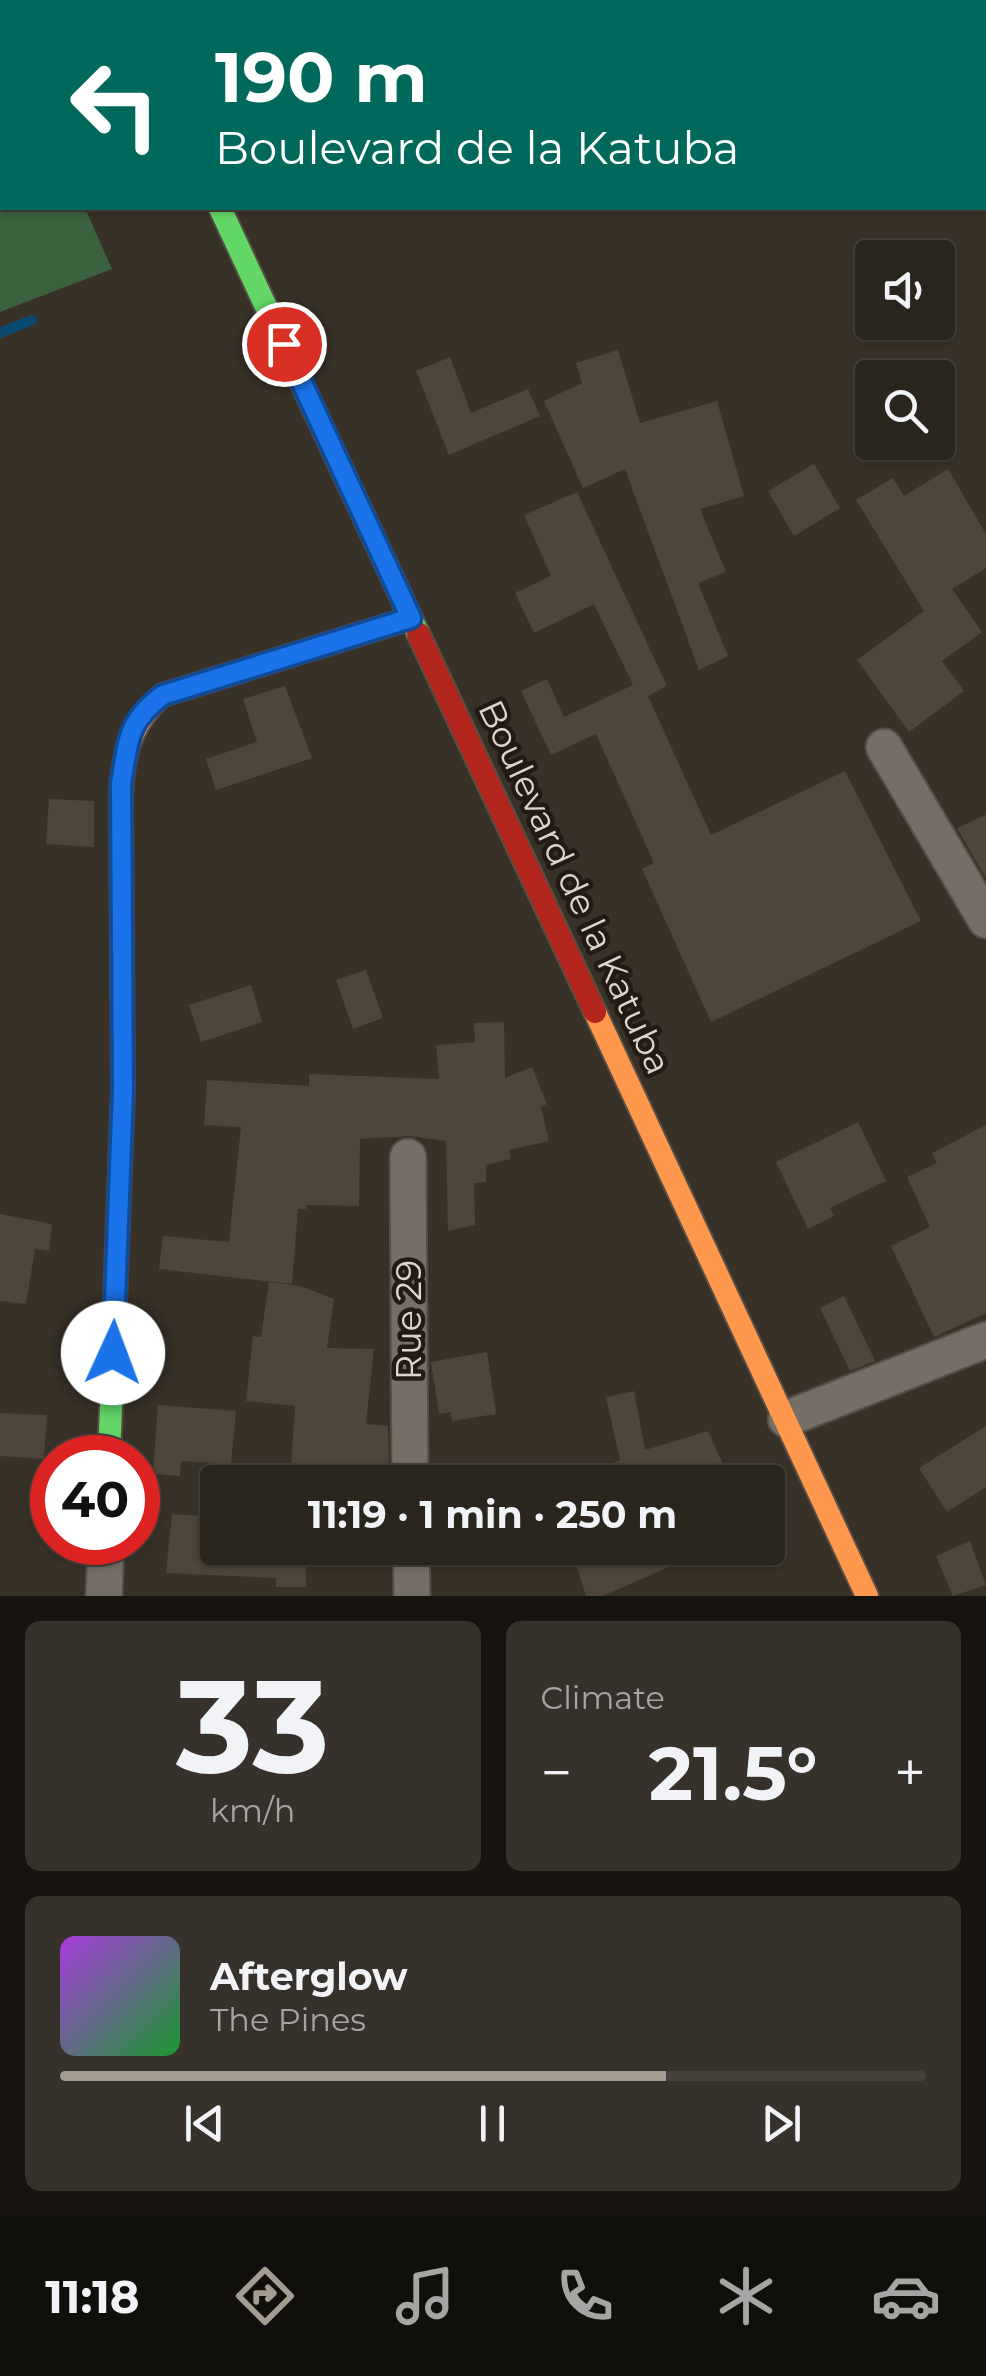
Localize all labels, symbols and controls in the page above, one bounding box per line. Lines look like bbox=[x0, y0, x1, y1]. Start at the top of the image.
text: 190 m bbox=[215, 34, 428, 120]
icon: left bbox=[50, 40, 180, 170]
text: Boulevard de la Katuba bbox=[215, 120, 739, 175]
map controls bbox=[855, 240, 955, 460]
button: sound bbox=[855, 240, 955, 340]
pin bbox=[242, 302, 327, 387]
icon: arrive bbox=[257, 317, 312, 372]
button: search bbox=[855, 360, 955, 460]
street label: Boulevard de la Katuba bbox=[469, 693, 681, 1081]
street label: Rue 29 bbox=[387, 1260, 430, 1380]
position arrow bbox=[61, 1301, 165, 1405]
speed limit sign: 40 bbox=[30, 1435, 160, 1565]
text: 11:19 · 1 min · 250 m bbox=[308, 1491, 677, 1538]
text: 33 bbox=[176, 1646, 329, 1805]
text: Climate bbox=[541, 1678, 665, 1717]
text: 21.5° bbox=[649, 1727, 818, 1819]
text: − bbox=[541, 1739, 572, 1806]
text: + bbox=[894, 1739, 926, 1806]
text: km/h bbox=[210, 1791, 295, 1830]
text: Afterglow bbox=[210, 1953, 408, 2000]
text: The Pines bbox=[210, 2000, 366, 2039]
icon: previous bbox=[177, 2096, 232, 2151]
icon: pause bbox=[465, 2096, 520, 2151]
icon: next bbox=[754, 2096, 809, 2151]
icon: directions bbox=[230, 2261, 300, 2331]
icon: music bbox=[390, 2261, 460, 2331]
icon: phone bbox=[550, 2261, 620, 2331]
icon: climate bbox=[711, 2261, 781, 2331]
icon: car bbox=[871, 2261, 941, 2331]
text: 11:18 bbox=[45, 2269, 140, 2324]

